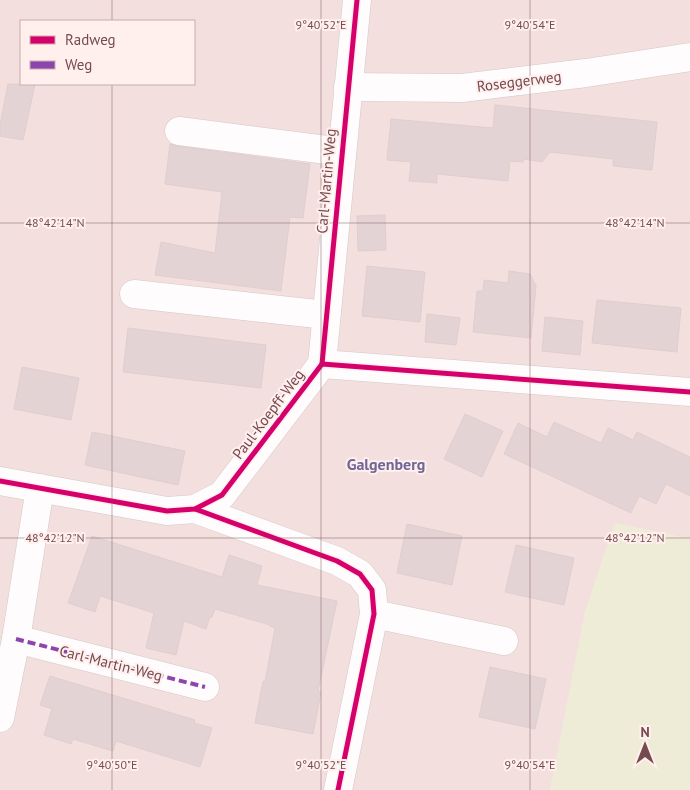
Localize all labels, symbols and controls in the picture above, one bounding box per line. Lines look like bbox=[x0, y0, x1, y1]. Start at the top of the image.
text: 9°40'52"E bbox=[296, 17, 346, 32]
text: 9°40'54"E bbox=[505, 17, 555, 32]
legend bbox=[20, 20, 195, 85]
text: Radweg bbox=[65, 30, 116, 49]
text: Weg bbox=[65, 55, 92, 74]
street label: Roseggerweg bbox=[476, 66, 562, 96]
street label: Carl-Martin-Weg bbox=[312, 128, 340, 234]
text: 48°42'14"N bbox=[25, 215, 85, 230]
text: 48°42'14"N bbox=[605, 215, 665, 230]
street label: Paul-Koepff-Weg bbox=[228, 365, 308, 463]
district label: Galgenberg bbox=[347, 454, 425, 474]
text: 48°42'12"N bbox=[25, 530, 85, 545]
text: 48°42'12"N bbox=[605, 530, 665, 545]
street label: Carl-Martin-Weg bbox=[58, 641, 164, 685]
north arrow bbox=[620, 720, 670, 770]
text: N bbox=[640, 723, 650, 741]
text: 9°40'50"E bbox=[87, 757, 137, 772]
text: 9°40'52"E bbox=[296, 757, 346, 772]
text: 9°40'54"E bbox=[505, 757, 555, 772]

